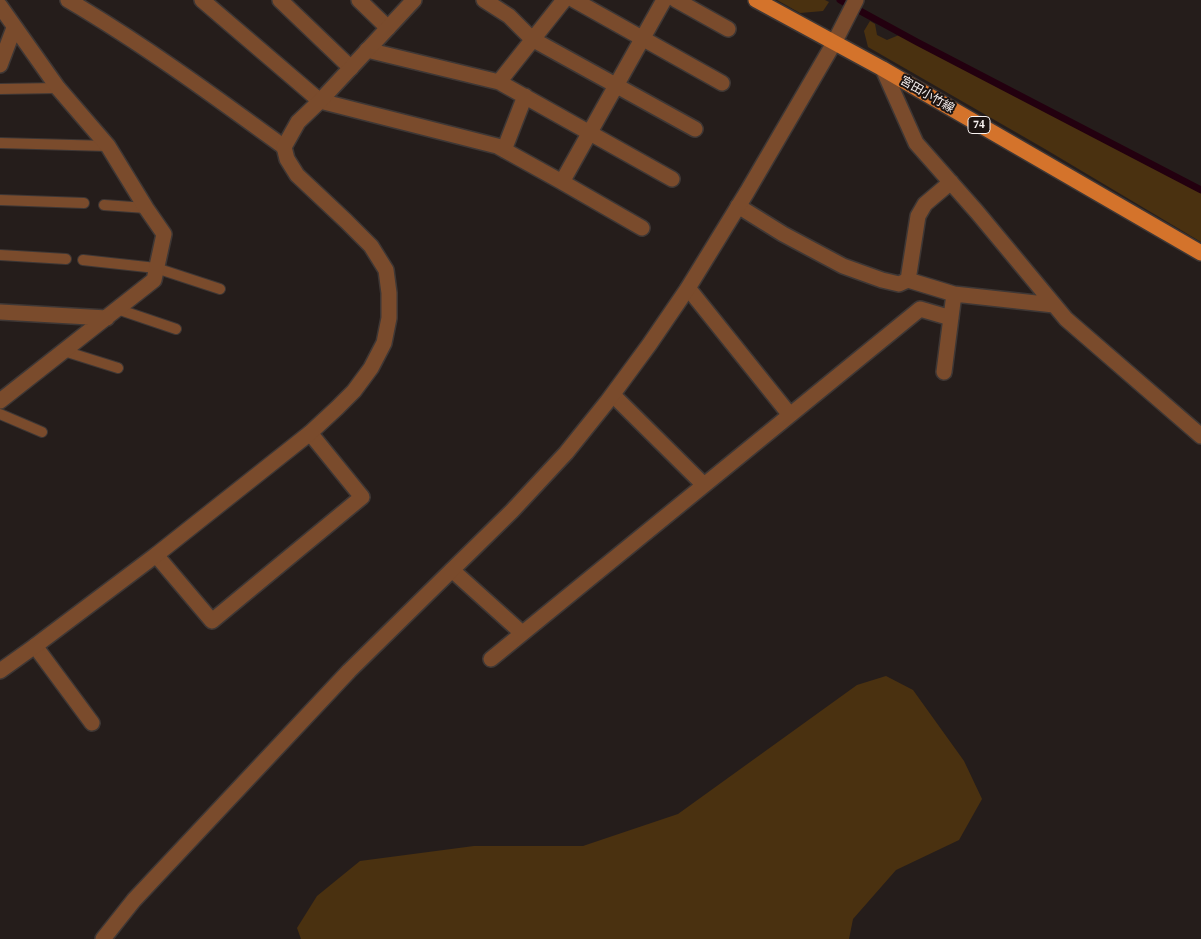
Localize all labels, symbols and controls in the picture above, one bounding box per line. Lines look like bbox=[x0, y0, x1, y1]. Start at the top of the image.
street label: 宮田小竹線 bbox=[897, 74, 957, 116]
road number: 74 bbox=[968, 116, 990, 134]

